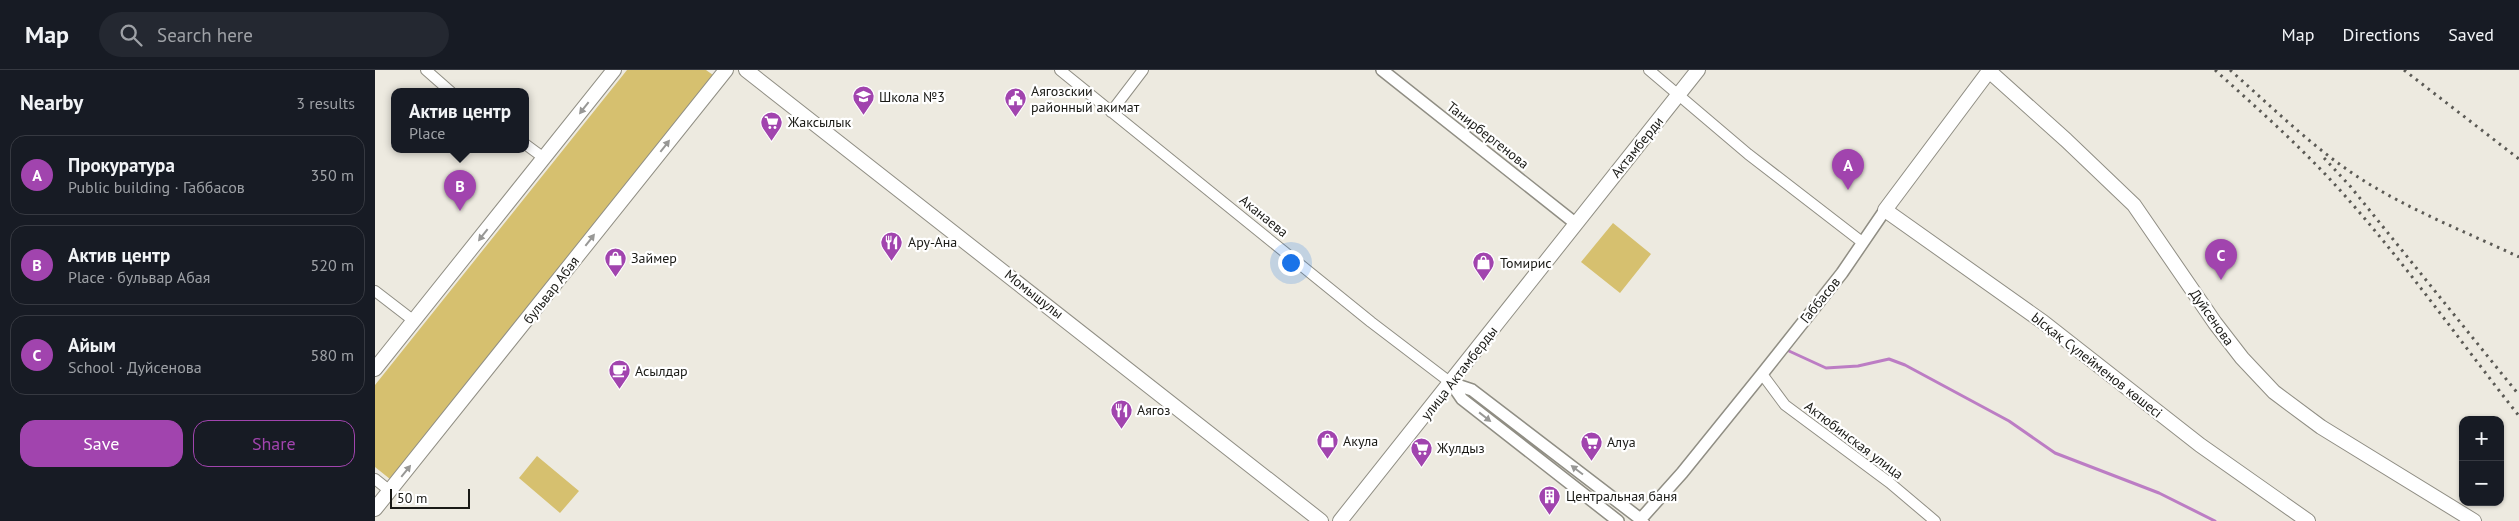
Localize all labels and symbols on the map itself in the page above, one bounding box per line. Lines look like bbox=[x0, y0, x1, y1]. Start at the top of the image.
place label: Аягозскии районный акимат bbox=[1031, 82, 1140, 116]
school or university icon: Школа №3 bbox=[851, 85, 875, 116]
public building icon: Аягозскии районный акимат bbox=[1003, 87, 1027, 118]
place label: Школа №3 bbox=[879, 88, 945, 106]
street label: Танирбергенова bbox=[1443, 97, 1533, 173]
one-way arrow bbox=[579, 101, 590, 114]
supermarket icon: Жаксылык bbox=[760, 110, 784, 141]
place label: Жаксылык bbox=[787, 113, 852, 131]
street label: Актамберди bbox=[1607, 113, 1667, 181]
one-way arrow bbox=[659, 140, 670, 153]
pin: A bbox=[1832, 149, 1864, 190]
pin: B bbox=[444, 170, 476, 211]
street label: Аканаева bbox=[1236, 191, 1292, 241]
one-way arrow bbox=[477, 228, 488, 241]
restaurant icon: Ару-Ана bbox=[880, 230, 904, 261]
place label: Ару-Ана bbox=[908, 233, 957, 251]
one-way arrow bbox=[585, 234, 596, 247]
pin: C bbox=[2205, 239, 2237, 280]
shop icon: Займер bbox=[603, 246, 627, 277]
place label: Займер bbox=[631, 249, 677, 267]
your location bbox=[1278, 250, 1304, 276]
shop icon: Томирис bbox=[1472, 251, 1496, 282]
street label: бульвар Абая bbox=[519, 252, 583, 328]
place label: Томирис bbox=[1500, 254, 1552, 272]
street label: Момышулы bbox=[1001, 265, 1067, 323]
street label: Габбасов bbox=[1796, 273, 1844, 327]
street label: Дуйсенова bbox=[2186, 285, 2238, 349]
street label: Ысқақ Сүлейменов көшесі bbox=[2028, 308, 2166, 422]
street label: улица Актамберды bbox=[1417, 322, 1501, 424]
cafe icon: Асылдар bbox=[607, 359, 631, 390]
place label: Асылдар bbox=[635, 362, 688, 380]
street label: Актюбинская улица bbox=[1801, 397, 1907, 483]
restaurant icon: Аягоз bbox=[1109, 398, 1133, 429]
place label: Аягоз bbox=[1137, 401, 1170, 419]
one-way arrow bbox=[1478, 412, 1491, 423]
shop icon: Акула bbox=[1315, 429, 1339, 460]
supermarket icon: Алуа bbox=[1579, 430, 1603, 461]
place label: Акула bbox=[1343, 432, 1378, 450]
place label: Алуа bbox=[1607, 433, 1636, 451]
supermarket icon: Жулдыз bbox=[1409, 436, 1433, 467]
place label: Жулдыз bbox=[1436, 439, 1485, 457]
one-way arrow bbox=[400, 465, 411, 478]
one-way arrow bbox=[1570, 465, 1583, 475]
building icon: Центральная баня bbox=[1538, 484, 1562, 515]
scale bar bbox=[390, 486, 470, 509]
place label: Центральная баня bbox=[1566, 487, 1677, 505]

